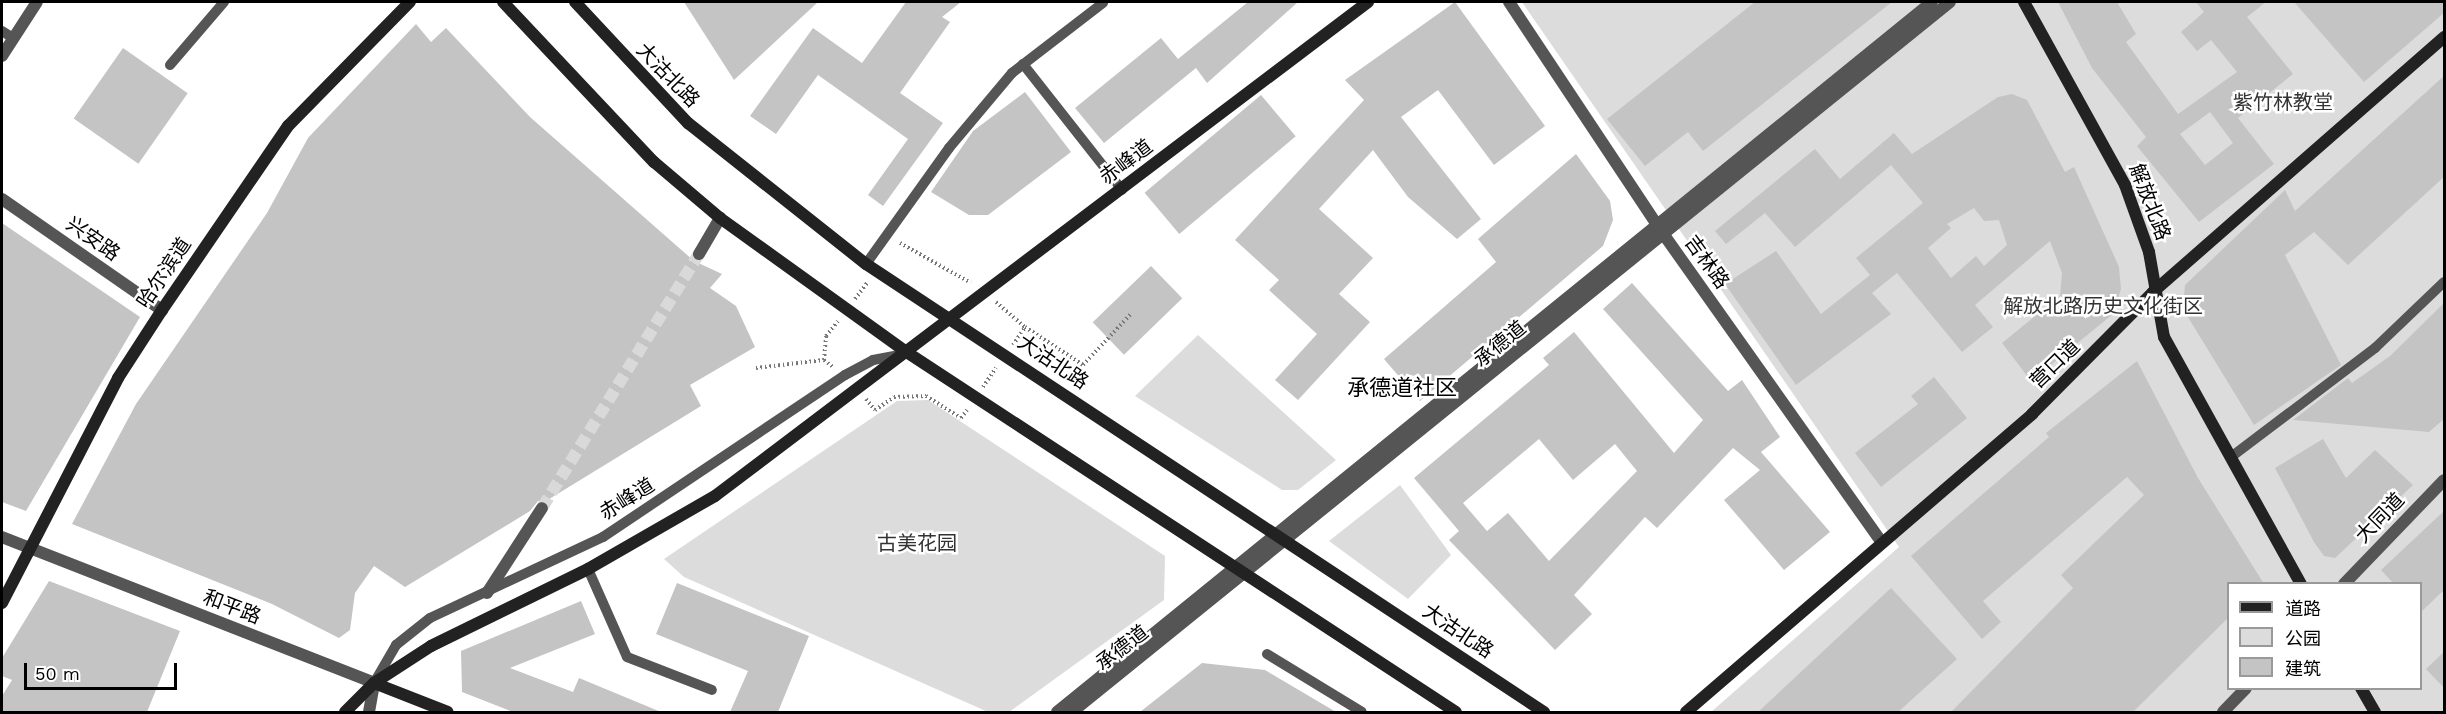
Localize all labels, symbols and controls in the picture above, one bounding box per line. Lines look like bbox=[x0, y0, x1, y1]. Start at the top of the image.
street label: 大沽北路 bbox=[632, 38, 704, 112]
park label: 紫竹林教堂 bbox=[2233, 90, 2333, 114]
street label: 赤峰道 bbox=[1095, 134, 1157, 190]
street label: 解放北路 bbox=[2124, 160, 2176, 244]
street label: 兴安路 bbox=[62, 212, 124, 266]
street label: 吉林路 bbox=[1680, 231, 1734, 293]
street label: 哈尔滨道 bbox=[132, 233, 196, 313]
park label: 解放北路历史文化街区 bbox=[2003, 294, 2203, 318]
street label: 承德道 bbox=[1469, 316, 1531, 372]
street label: 大沽北路 bbox=[1013, 330, 1093, 394]
street label: 营口道 bbox=[2025, 335, 2085, 393]
district label: 承德道社区 bbox=[1347, 375, 1457, 401]
street label: 赤峰道 bbox=[595, 473, 659, 525]
street label: 大同道 bbox=[2351, 488, 2409, 548]
park label: 古美花园 bbox=[877, 531, 957, 555]
legend bbox=[2227, 582, 2422, 690]
street label: 和平路 bbox=[200, 585, 264, 629]
text: 道路 bbox=[2285, 598, 2321, 619]
street label: 大沽北路 bbox=[1418, 599, 1498, 663]
street label: 承德道 bbox=[1091, 620, 1153, 676]
text: 公园 bbox=[2285, 628, 2321, 649]
scale bar bbox=[27, 651, 180, 689]
text: 建筑 bbox=[2285, 658, 2321, 679]
text: 50 m bbox=[35, 663, 80, 684]

